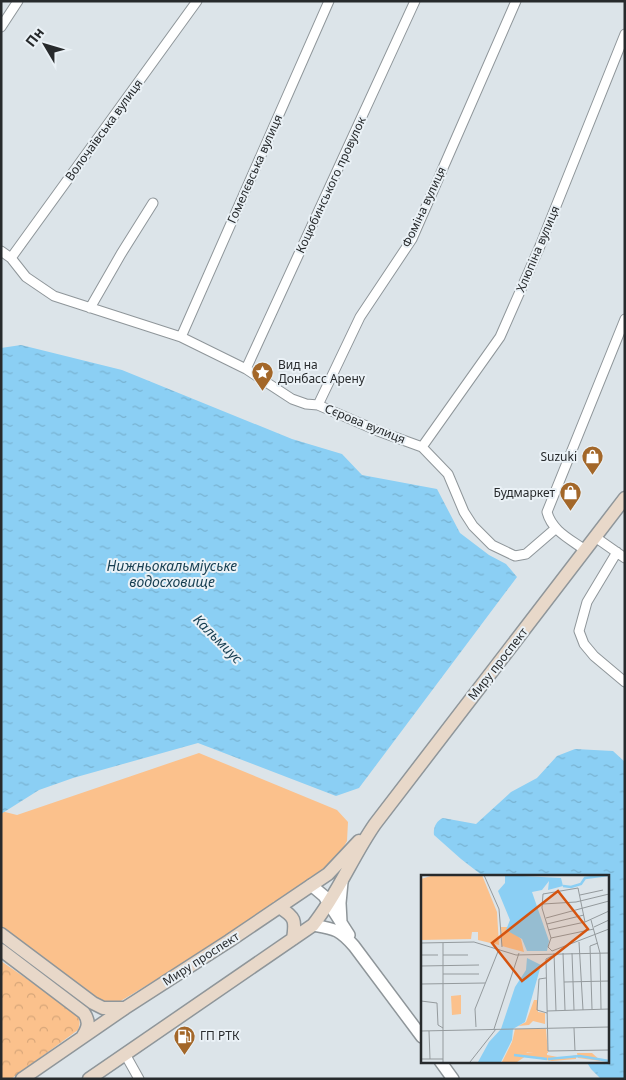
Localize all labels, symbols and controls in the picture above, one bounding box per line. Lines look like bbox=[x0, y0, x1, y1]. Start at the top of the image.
north arrow bbox=[20, 20, 70, 70]
text: Пн bbox=[21, 23, 48, 50]
street label: Волочаївська вулиця bbox=[61, 75, 146, 184]
street label: Гомелєвська вулиця bbox=[223, 112, 286, 226]
street label: Коцюбинського провулок bbox=[291, 113, 370, 256]
street label: Фоміна вулиця bbox=[397, 164, 450, 250]
street label: Хлюпіна вулиця bbox=[512, 203, 563, 295]
place label: Вид на Донбасс Арену bbox=[278, 356, 366, 387]
place icon: Вид на Донбасс Арену bbox=[250, 360, 274, 391]
street label: Сєрова вулиця bbox=[322, 400, 408, 447]
shop icon: Suzuki bbox=[581, 445, 605, 476]
place label: Suzuki bbox=[540, 448, 577, 465]
shop icon: Будмаркет bbox=[559, 481, 583, 512]
place label: Будмаркет bbox=[494, 484, 555, 501]
water label: Нижньокальміуське водосховище bbox=[107, 556, 237, 591]
water label: Кальмиус bbox=[190, 610, 247, 668]
street label: Миру проспект bbox=[464, 623, 532, 704]
inset map bbox=[421, 875, 608, 1062]
street label: Миру проспект bbox=[159, 927, 243, 990]
fuel station icon: ГП РТК bbox=[172, 1024, 196, 1055]
place label: ГП РТК bbox=[200, 1027, 240, 1044]

